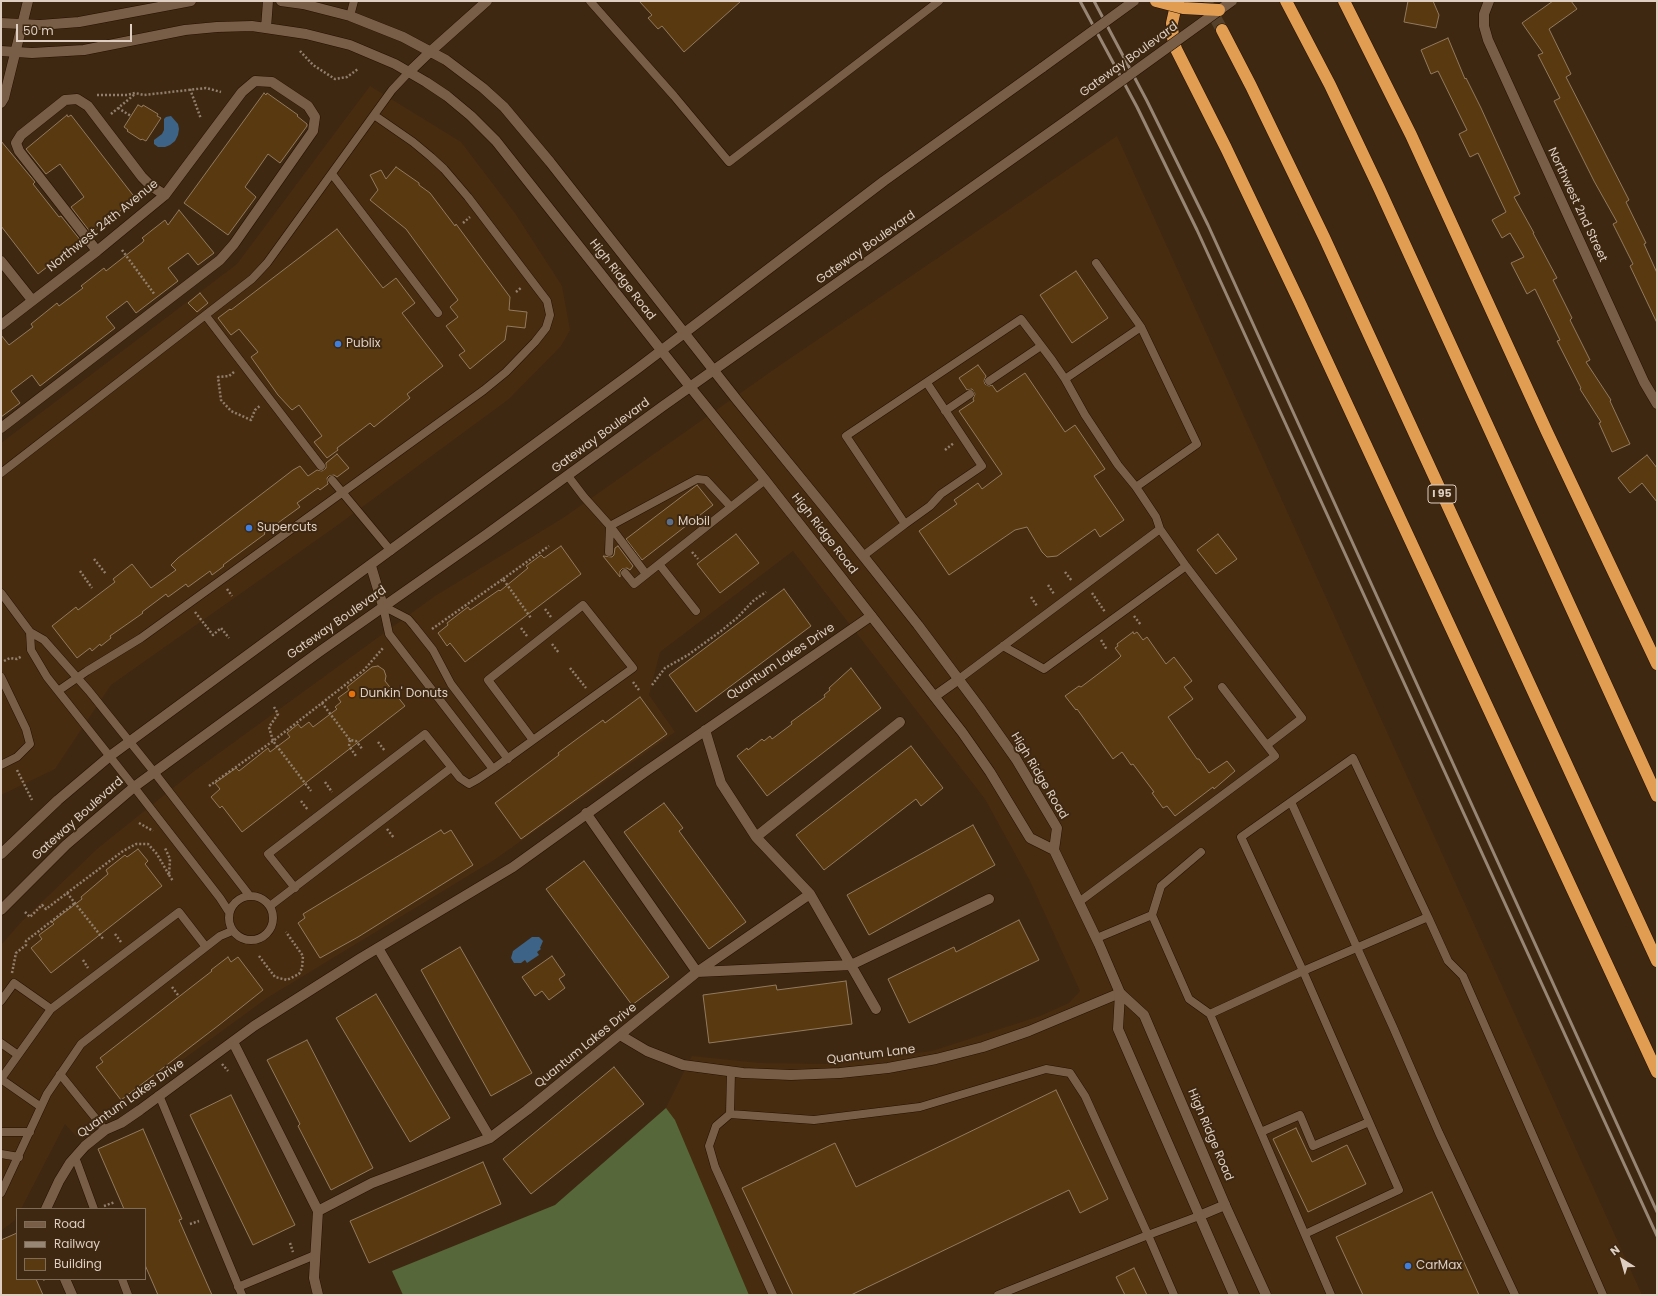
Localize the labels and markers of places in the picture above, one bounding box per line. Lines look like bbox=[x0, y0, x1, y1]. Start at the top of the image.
place label: Publix bbox=[346, 337, 380, 351]
marker: Publix bbox=[333, 339, 343, 349]
place label: Mobil bbox=[678, 515, 710, 529]
marker: Mobil bbox=[665, 517, 675, 527]
place label: Supercuts bbox=[257, 521, 317, 535]
marker: Supercuts bbox=[244, 523, 254, 533]
place label: Dunkin' Donuts bbox=[360, 687, 448, 701]
marker: Dunkin' Donuts bbox=[347, 689, 357, 699]
place label: CarMax bbox=[1416, 1259, 1462, 1273]
marker: CarMax bbox=[1403, 1261, 1413, 1271]

